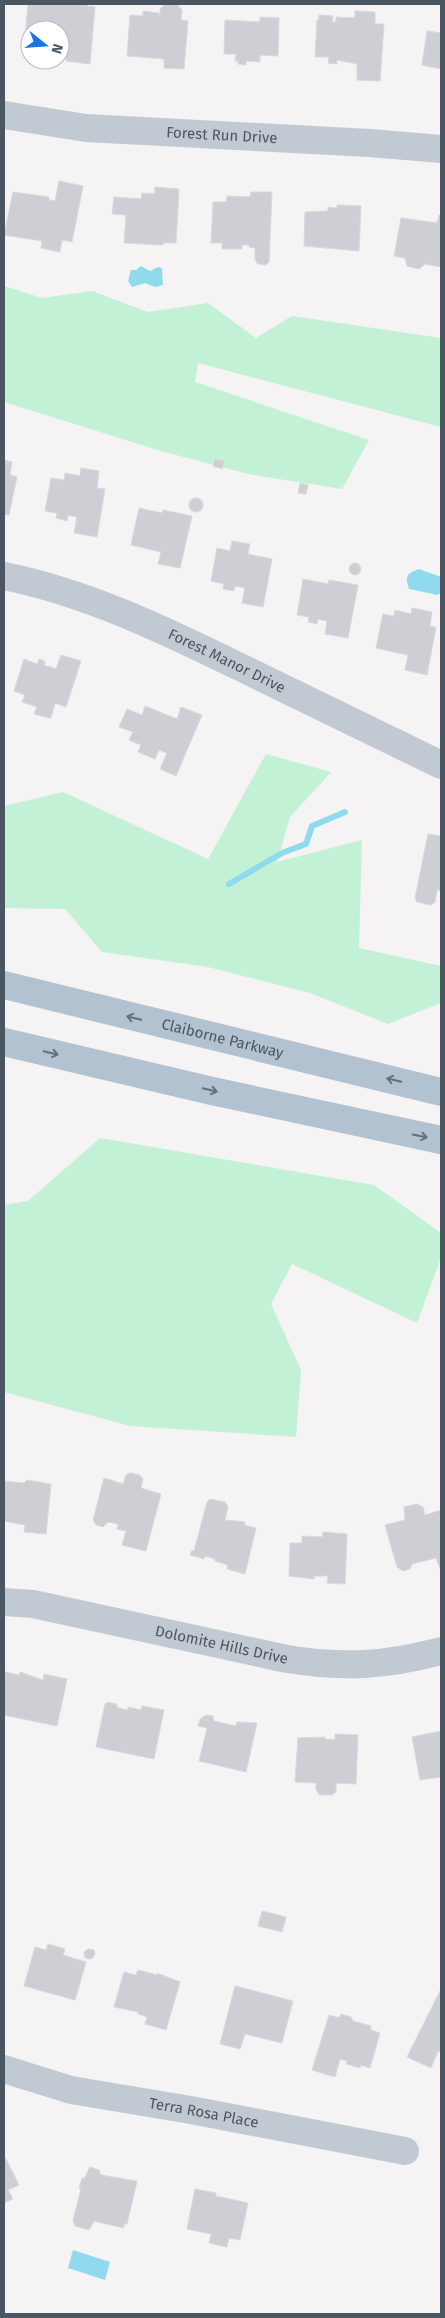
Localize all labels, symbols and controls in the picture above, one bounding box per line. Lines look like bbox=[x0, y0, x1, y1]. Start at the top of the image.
north arrow bbox=[20, 20, 70, 70]
text: N bbox=[47, 42, 66, 56]
street label: Forest Run Drive bbox=[166, 123, 278, 147]
street label: Forest Manor Drive bbox=[165, 625, 288, 697]
one-way arrow bbox=[126, 1013, 142, 1022]
street label: Claiborne Parkway bbox=[160, 1015, 286, 1062]
one-way arrow bbox=[43, 1049, 59, 1058]
one-way arrow bbox=[386, 1075, 402, 1084]
one-way arrow bbox=[201, 1086, 217, 1095]
one-way arrow bbox=[411, 1131, 427, 1141]
street label: Dolomite Hills Drive bbox=[153, 1622, 290, 1668]
street label: Terra Rosa Place bbox=[148, 2094, 260, 2132]

